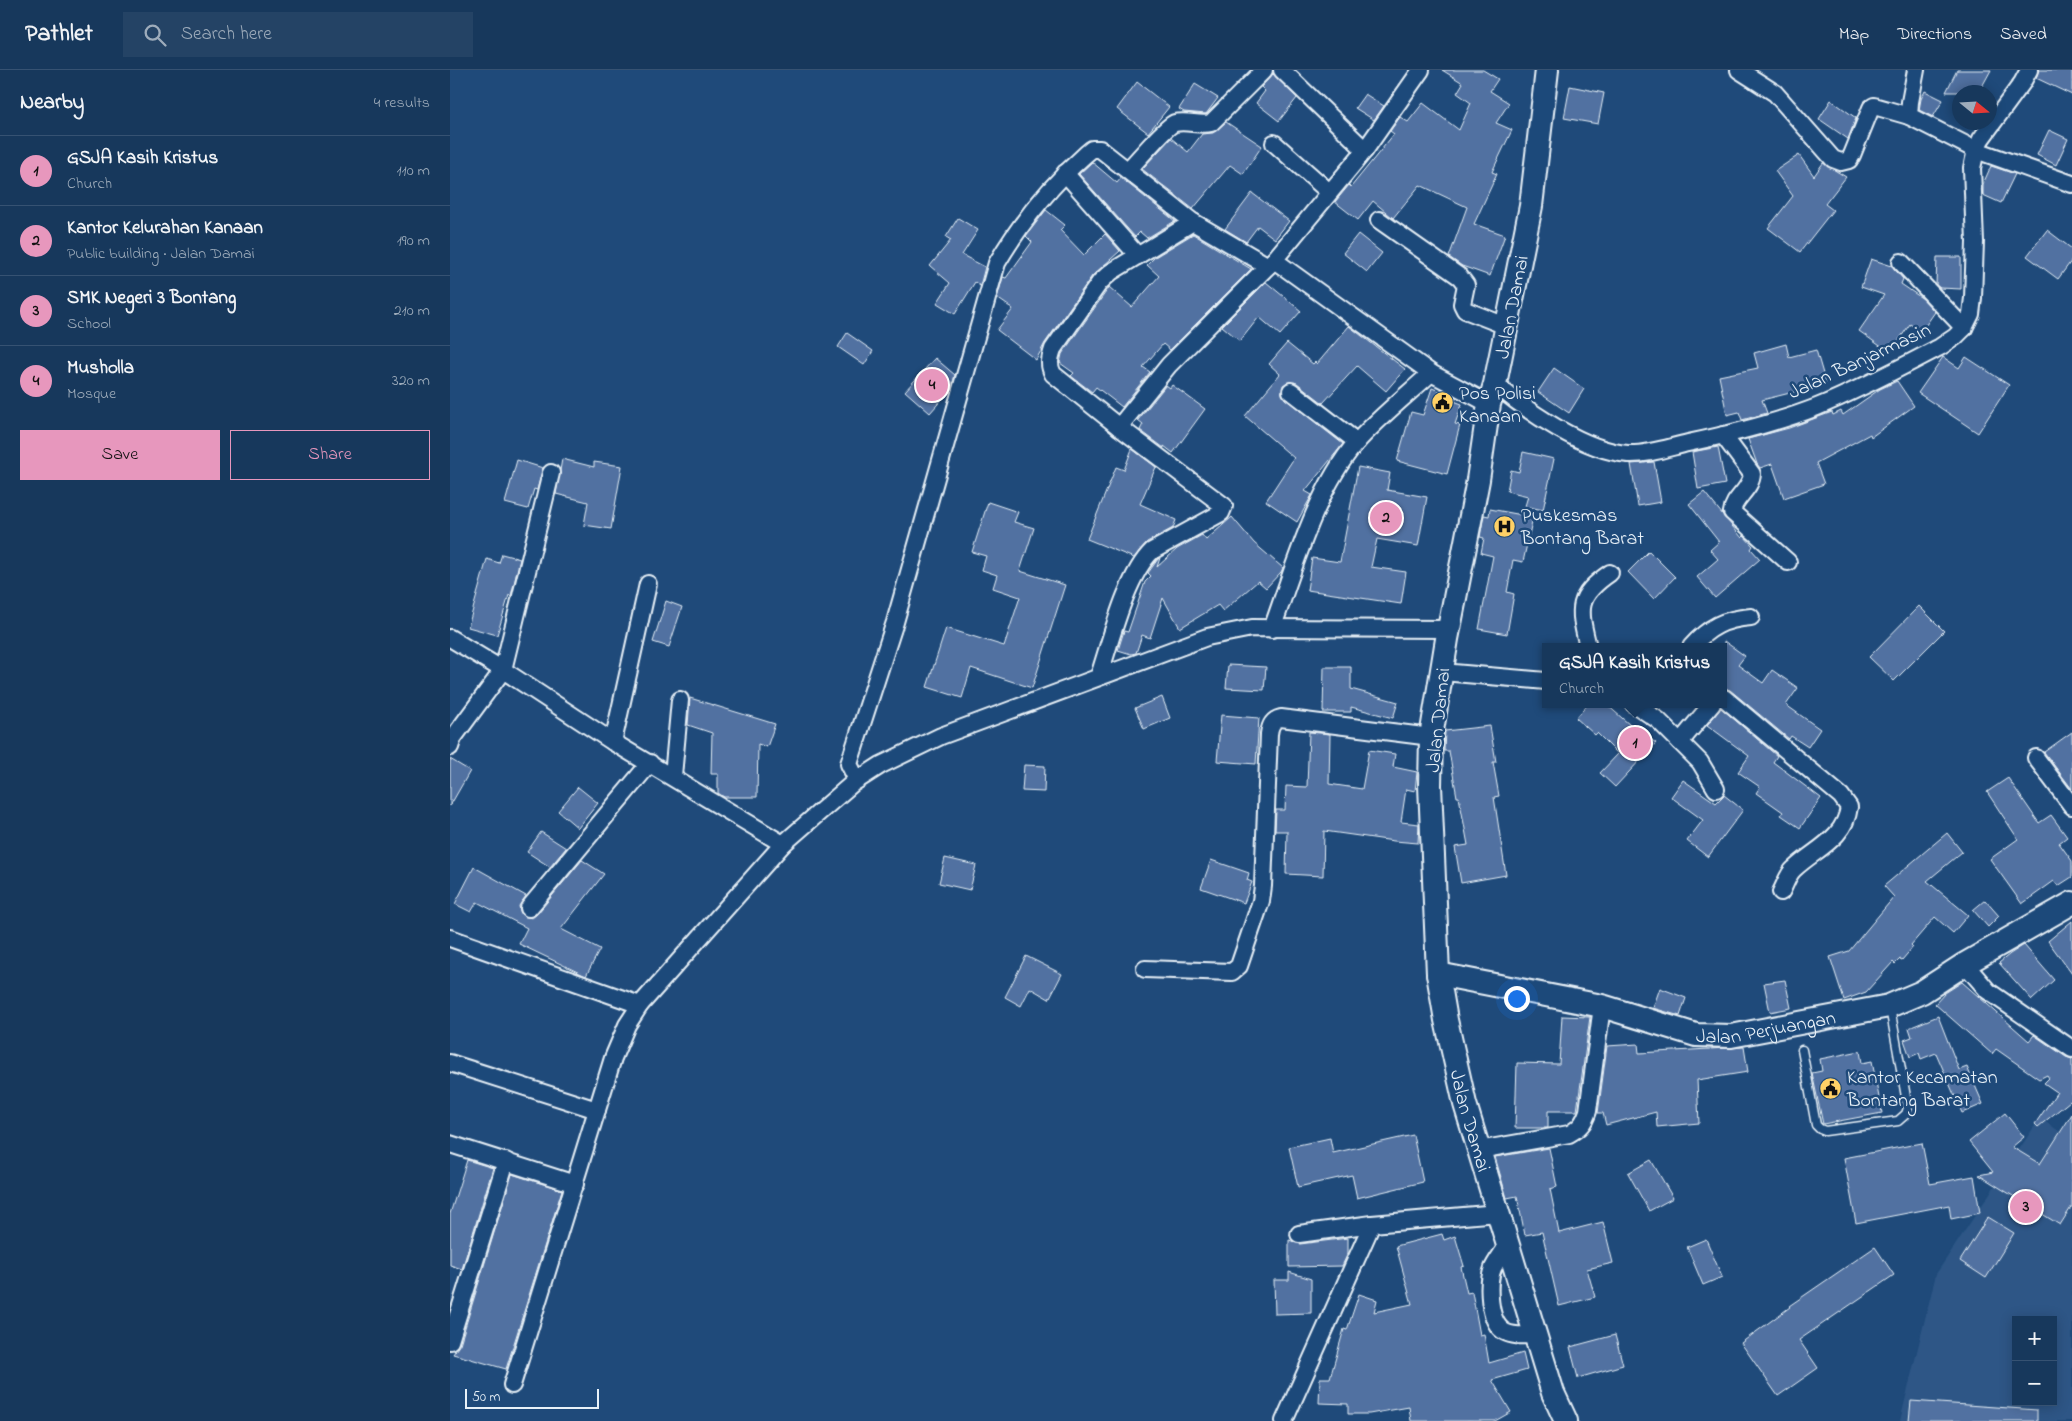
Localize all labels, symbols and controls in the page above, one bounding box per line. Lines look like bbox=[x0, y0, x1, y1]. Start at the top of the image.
search box bbox=[123, 12, 473, 57]
text: Pathlet bbox=[25, 17, 93, 52]
icon: search bbox=[141, 21, 169, 49]
text: Search here bbox=[181, 21, 272, 48]
text: Map bbox=[1839, 22, 1869, 48]
text: Directions bbox=[1897, 22, 1972, 48]
text: Saved bbox=[2000, 22, 2047, 48]
north arrow bbox=[1952, 85, 1997, 130]
text: Nearby bbox=[20, 88, 84, 118]
text: 4 results bbox=[374, 91, 430, 115]
text: GSJA Kasih Kristus bbox=[67, 145, 218, 172]
text: 1 bbox=[33, 159, 39, 183]
text: 110 m bbox=[396, 159, 430, 183]
text: Church bbox=[67, 172, 112, 196]
text: Kantor Kelurahan Kanaan bbox=[67, 215, 263, 242]
text: 2 bbox=[32, 229, 40, 253]
text: 190 m bbox=[397, 229, 430, 253]
text: Public building · Jalan Damai bbox=[67, 242, 255, 266]
street label: Jalan Damai bbox=[1489, 253, 1538, 362]
text: SMK Negeri 3 Bontang bbox=[67, 285, 236, 312]
text: 3 bbox=[33, 299, 39, 323]
text: 210 m bbox=[394, 299, 430, 323]
text: School bbox=[67, 312, 111, 336]
street label: Jalan Banjarmasin bbox=[1784, 316, 1936, 408]
text: Musholla bbox=[67, 355, 134, 382]
pin: 4 bbox=[916, 366, 948, 404]
text: 4 bbox=[33, 369, 39, 393]
text: 320 m bbox=[392, 369, 430, 393]
place label: Pos Polisi Kanaan bbox=[1459, 380, 1536, 432]
text: Mosque bbox=[67, 382, 116, 406]
public building icon: Pos Polisi Kanaan bbox=[1431, 391, 1455, 415]
button: Save bbox=[20, 430, 220, 480]
button: Share bbox=[230, 430, 430, 480]
pin: 2 bbox=[1370, 499, 1402, 537]
place label: Puskesmas Bontang Barat bbox=[1520, 502, 1644, 555]
hospital icon: Puskesmas Bontang Barat bbox=[1493, 514, 1517, 538]
popup bbox=[1542, 643, 1727, 708]
text: GSJA Kasih Kristus bbox=[1559, 650, 1710, 677]
street label: Jalan Damai bbox=[1420, 667, 1459, 774]
text: Church bbox=[1559, 677, 1604, 701]
pin: 1 bbox=[1619, 724, 1651, 762]
your location bbox=[1504, 986, 1530, 1012]
street label: Jalan Perjuangan bbox=[1696, 1004, 1838, 1053]
place label: Kantor Kecamatan Bontang Barat bbox=[1846, 1064, 1998, 1117]
street label: Jalan Damai bbox=[1441, 1067, 1497, 1176]
public building icon: Kantor Kecamatan Bontang Barat bbox=[1819, 1076, 1843, 1100]
pin: 3 bbox=[2010, 1188, 2042, 1226]
map controls bbox=[2012, 1316, 2057, 1406]
button: + bbox=[2012, 1316, 2057, 1361]
button: − bbox=[2012, 1361, 2057, 1406]
scale bar bbox=[465, 1386, 599, 1409]
text: 50 m bbox=[472, 1387, 500, 1408]

